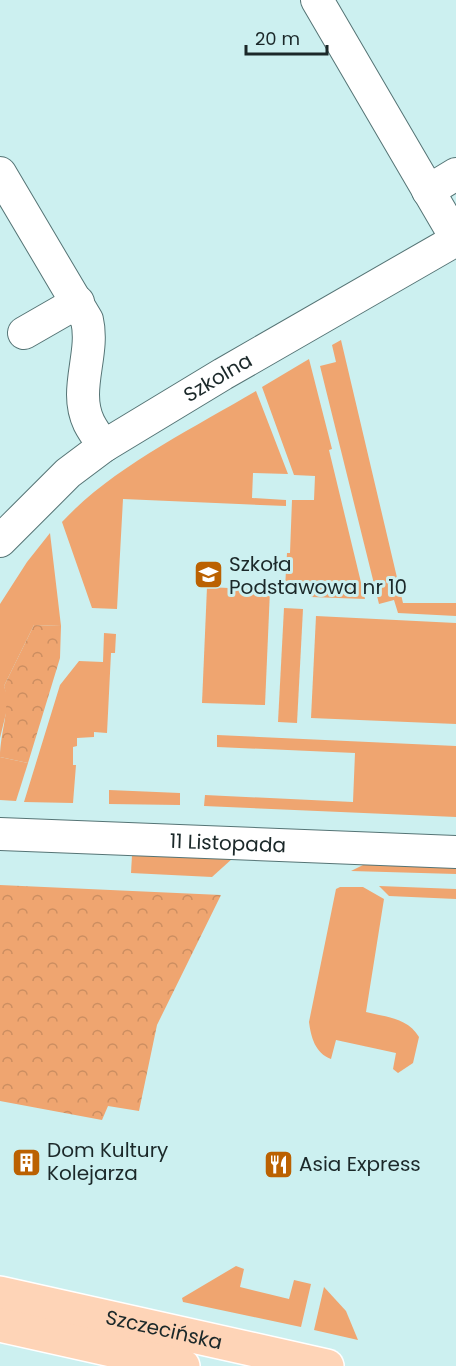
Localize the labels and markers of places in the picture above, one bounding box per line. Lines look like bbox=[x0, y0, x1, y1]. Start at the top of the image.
place label: Szkoła Podstawowa nr 10 bbox=[229, 550, 407, 601]
school or university icon: Szkoła Podstawowa nr 10 bbox=[192, 559, 224, 591]
place label: Dom Kultury Kolejarza bbox=[47, 1136, 168, 1187]
building icon: Dom Kultury Kolejarza bbox=[10, 1146, 42, 1178]
restaurant icon: Asia Express bbox=[262, 1148, 294, 1180]
place label: Asia Express bbox=[299, 1150, 421, 1178]

